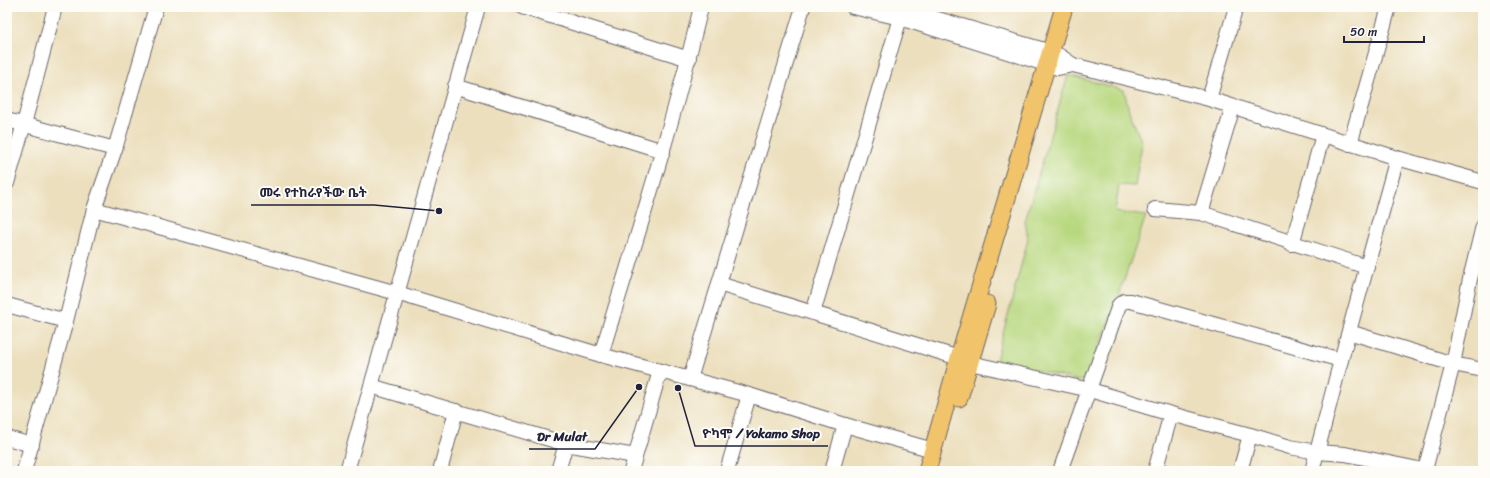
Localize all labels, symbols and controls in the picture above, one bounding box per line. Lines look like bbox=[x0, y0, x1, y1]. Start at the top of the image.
scale bar bbox=[1344, 18, 1424, 44]
text: 50 m bbox=[1350, 21, 1377, 43]
callout: መሩ የተከራየችው ቤት bbox=[251, 180, 374, 205]
text: መሩ የተከራየችው ቤት bbox=[259, 181, 367, 204]
callout: ዮካሞ / Yokamo Shop bbox=[695, 421, 828, 446]
text: ዮካሞ / Yokamo Shop bbox=[702, 422, 820, 445]
callout: Dr Mulat bbox=[529, 424, 595, 449]
text: Dr Mulat bbox=[537, 425, 588, 448]

